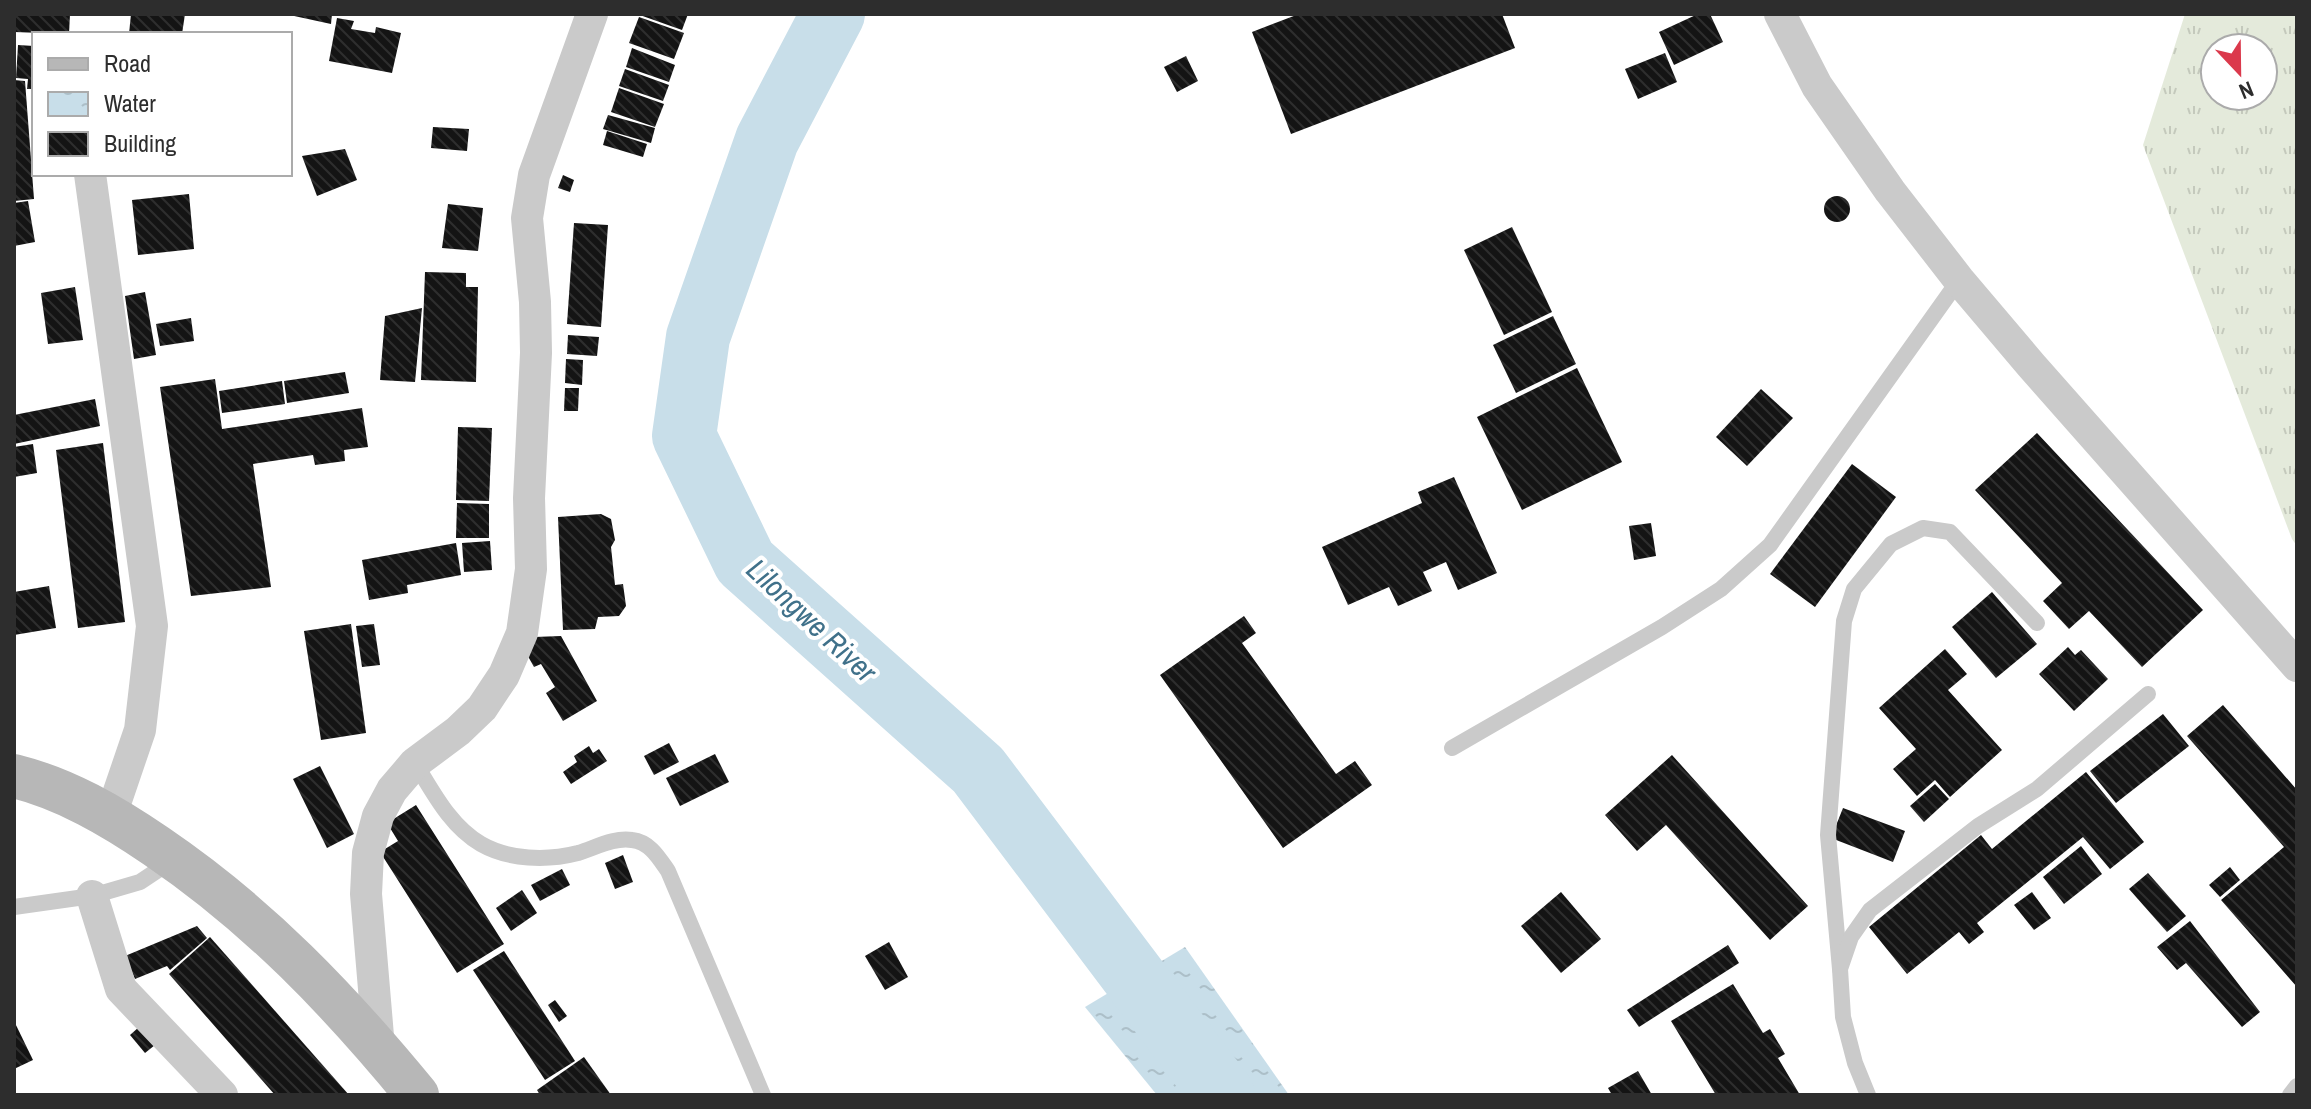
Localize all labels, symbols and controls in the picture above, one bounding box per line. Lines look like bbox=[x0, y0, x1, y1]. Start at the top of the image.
legend bbox=[32, 32, 292, 176]
north arrow bbox=[2199, 32, 2279, 112]
text: Road bbox=[104, 47, 151, 79]
text: N bbox=[2235, 74, 2258, 107]
text: Water bbox=[104, 87, 156, 119]
text: Building bbox=[104, 127, 176, 159]
water label: Lilongwe River bbox=[738, 549, 886, 691]

